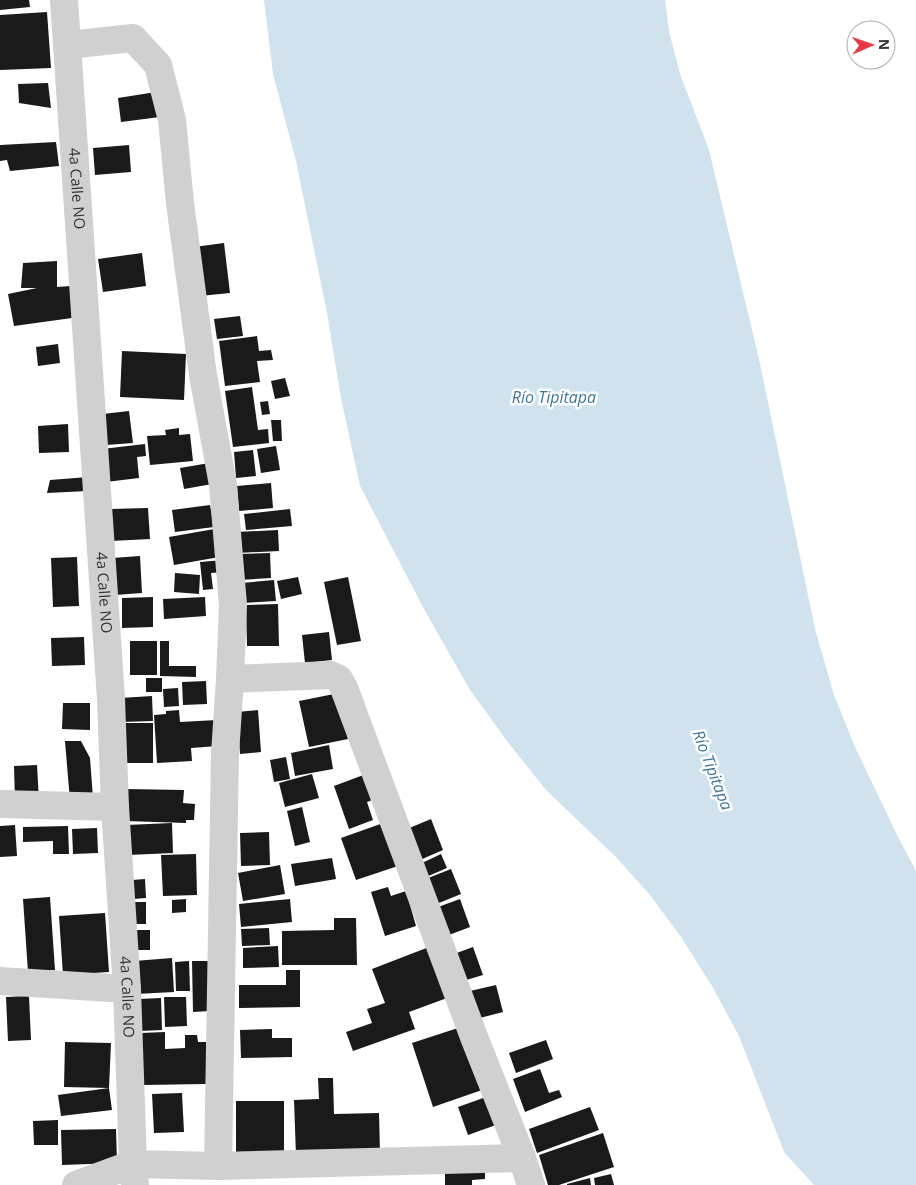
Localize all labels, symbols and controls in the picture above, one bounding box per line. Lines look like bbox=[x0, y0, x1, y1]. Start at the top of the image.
north arrow bbox=[846, 20, 896, 70]
text: N bbox=[875, 39, 894, 51]
street label: 4a Calle NO bbox=[65, 147, 90, 230]
water label: Río Tipitapa bbox=[512, 386, 596, 408]
street label: 4a Calle NO bbox=[92, 551, 118, 634]
water label: Río Tipitapa bbox=[688, 727, 738, 813]
street label: 4a Calle NO bbox=[116, 956, 140, 1038]

